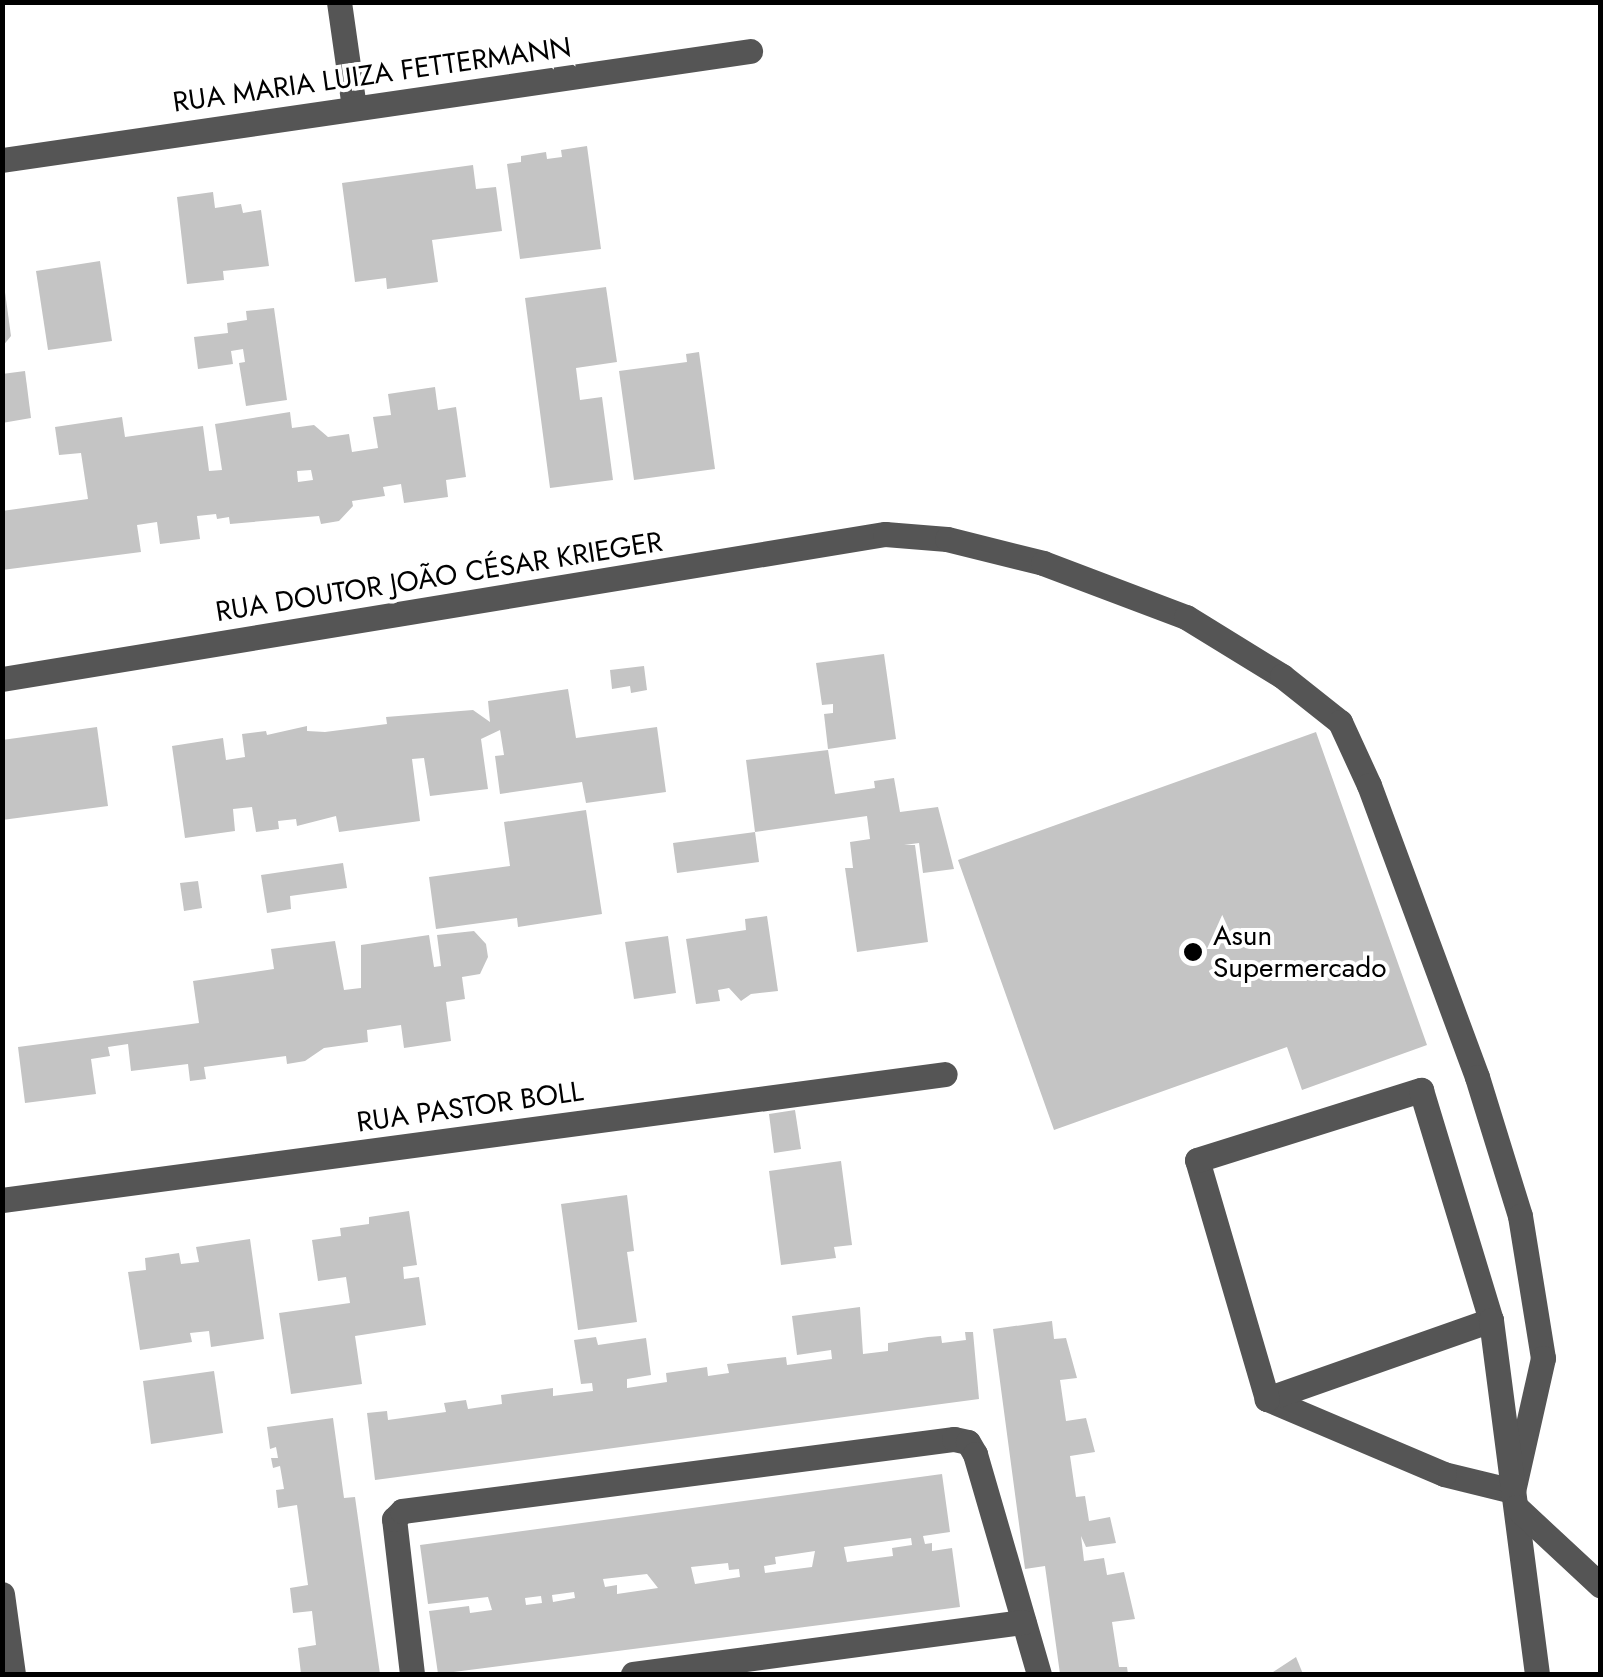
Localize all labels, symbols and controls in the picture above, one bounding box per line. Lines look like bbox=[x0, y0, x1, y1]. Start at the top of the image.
street label: RUA MARIA LUIZA FETTERMANN bbox=[171, 30, 573, 120]
street label: RUA DOUTOR JOÃO CÉSAR KRIEGER bbox=[213, 525, 665, 629]
place label: Asun Supermercado bbox=[1213, 919, 1387, 985]
marker: Asun Supermercado bbox=[1182, 941, 1204, 963]
street label: RUA PASTOR BOLL bbox=[355, 1074, 585, 1140]

